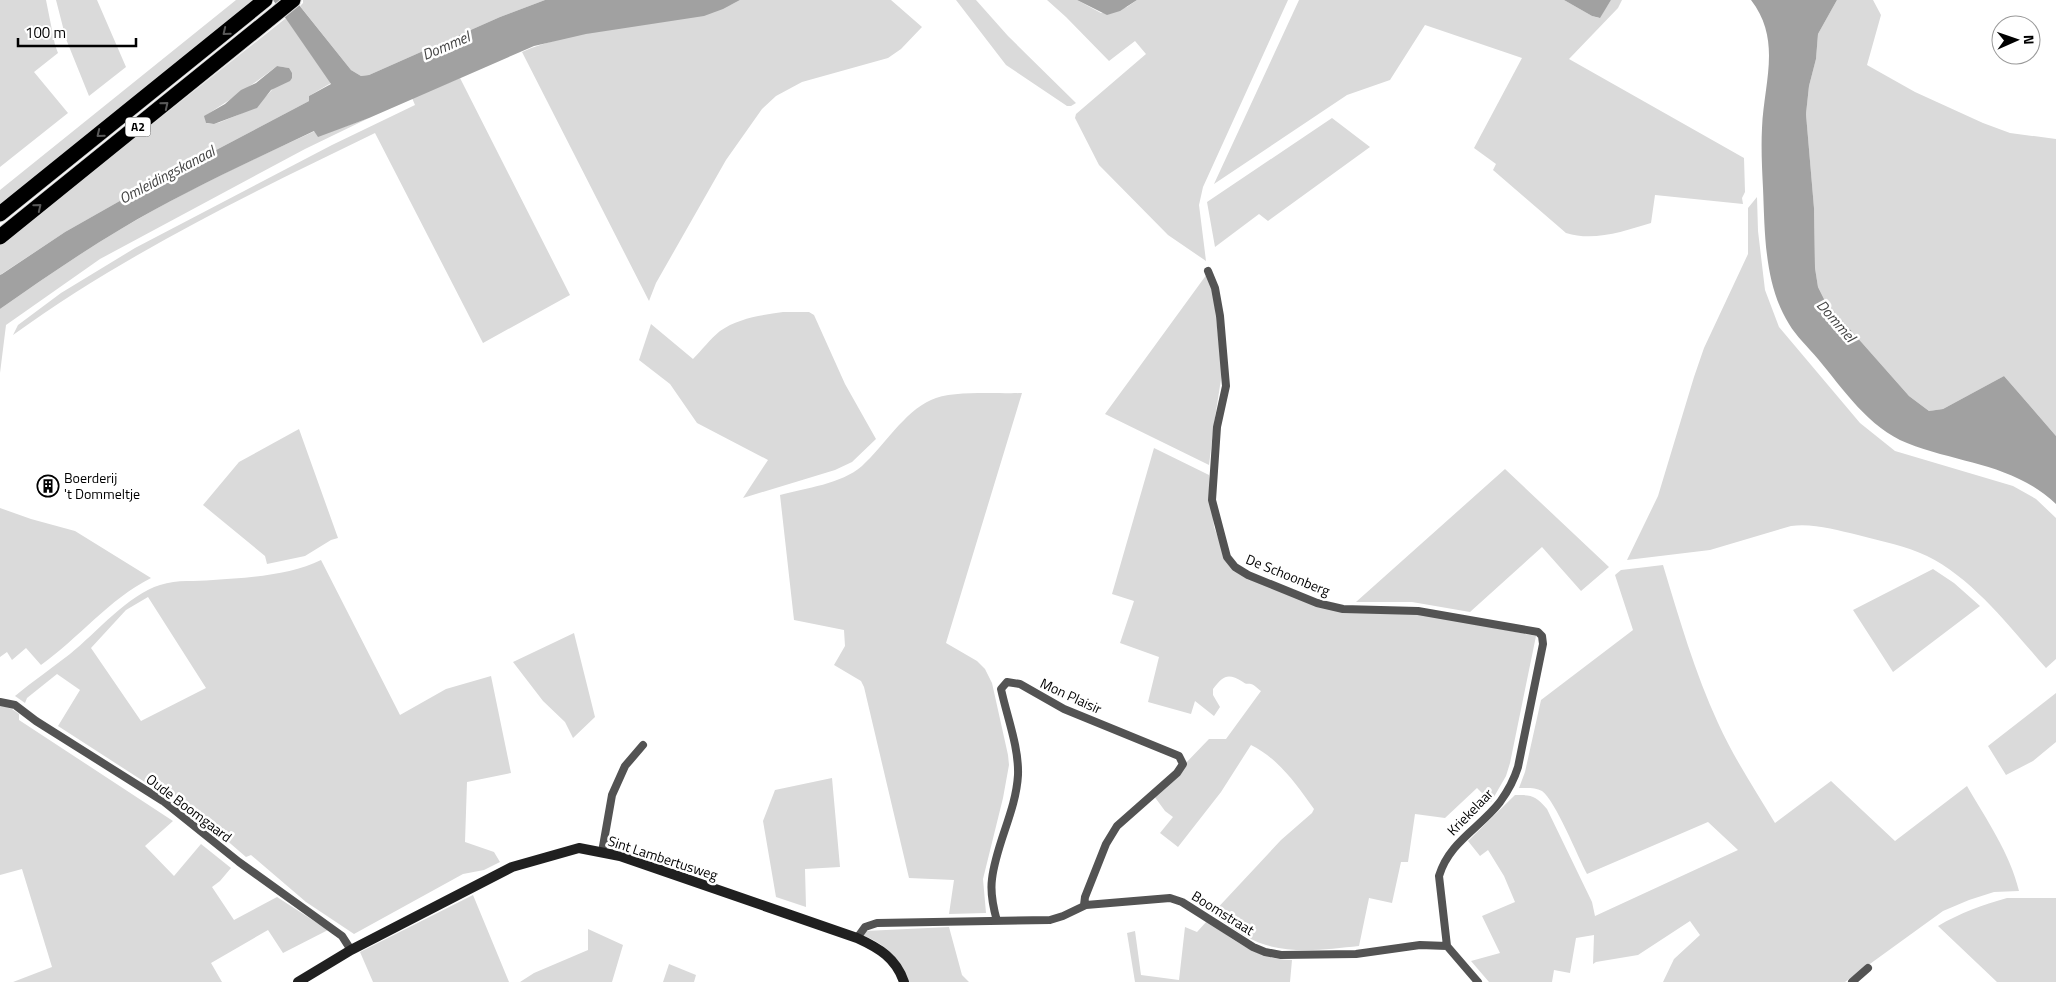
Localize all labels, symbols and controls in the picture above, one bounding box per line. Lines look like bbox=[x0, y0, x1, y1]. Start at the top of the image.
scale bar bbox=[18, 15, 135, 47]
north arrow bbox=[1991, 15, 2041, 65]
text: 100 m bbox=[25, 21, 66, 44]
water label: Dommel bbox=[418, 25, 475, 66]
one-way arrow bbox=[223, 26, 232, 34]
text: N bbox=[2019, 34, 2040, 45]
one-way arrow bbox=[159, 101, 168, 110]
road number: A2 bbox=[126, 118, 150, 136]
one-way arrow bbox=[96, 128, 105, 137]
water label: Omleidingskanaal bbox=[115, 139, 220, 209]
one-way arrow bbox=[32, 203, 41, 212]
water label: Dommel bbox=[1811, 294, 1863, 348]
place label: Boerderij 't Dommeltje bbox=[64, 467, 140, 504]
building icon: Boerderij 't Dommeltje bbox=[36, 474, 60, 498]
street label: De Schoonberg bbox=[1243, 548, 1333, 601]
street label: Mon Plaisir bbox=[1037, 672, 1106, 719]
street label: Oude Boomgaard bbox=[142, 768, 237, 847]
street label: Kriekelaar bbox=[1442, 783, 1498, 840]
street label: Sint Lambertusweg bbox=[605, 830, 721, 885]
street label: Boomstraat bbox=[1188, 885, 1259, 940]

